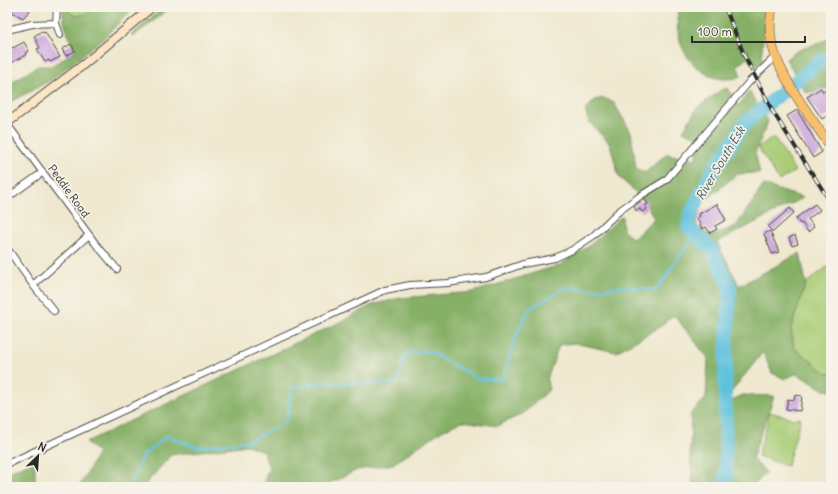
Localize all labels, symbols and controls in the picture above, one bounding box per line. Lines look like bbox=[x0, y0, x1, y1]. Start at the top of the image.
scale bar bbox=[692, 18, 805, 44]
text: 100 m bbox=[698, 24, 732, 39]
water label: River South Esk bbox=[692, 123, 748, 203]
street label: Peddie Road bbox=[45, 162, 93, 221]
north arrow bbox=[18, 436, 58, 476]
text: N bbox=[36, 439, 49, 455]

